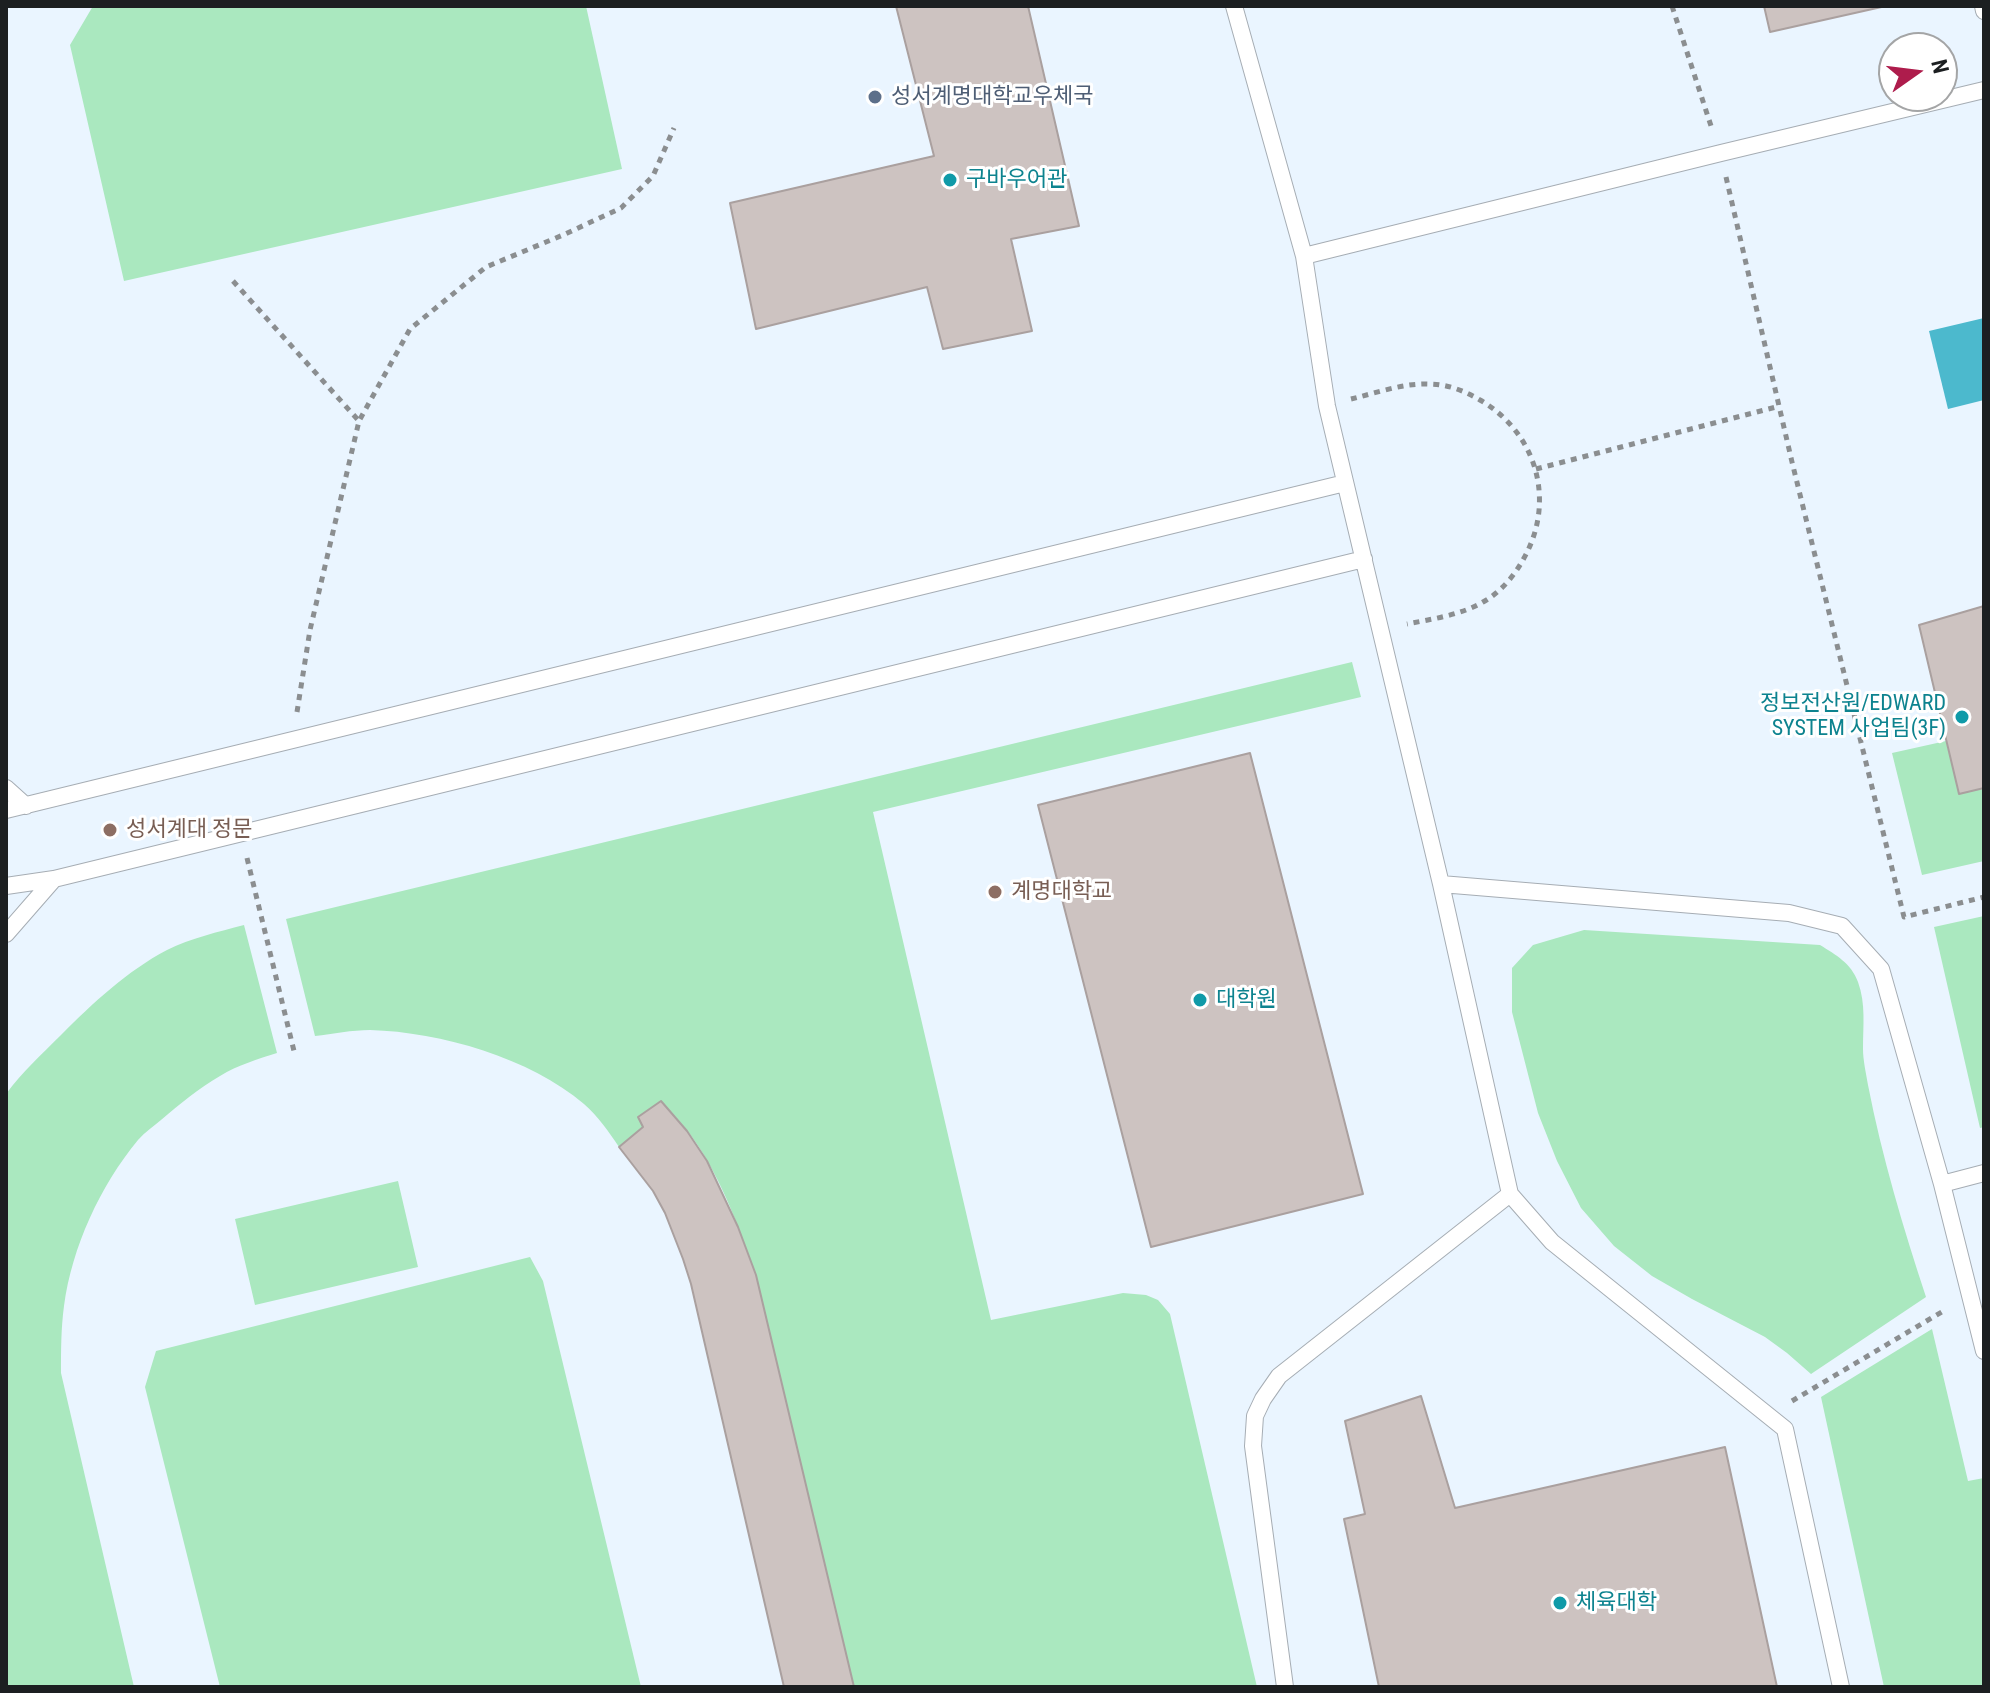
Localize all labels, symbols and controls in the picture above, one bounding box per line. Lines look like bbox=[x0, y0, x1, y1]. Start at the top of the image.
north arrow bbox=[1878, 32, 1958, 112]
text: N bbox=[1926, 57, 1954, 76]
place label: 성서계명대학교우체국 bbox=[891, 84, 1093, 110]
marker: 성서계명대학교우체국 bbox=[866, 88, 884, 106]
place label: 구바우어관 bbox=[966, 167, 1067, 193]
marker: 구바우어관 bbox=[941, 171, 959, 189]
place label: 정보전산원/EDWARD SYSTEM 사업팀(3F) bbox=[1760, 691, 1946, 742]
marker: 정보전산원/EDWARD SYSTEM 사업팀(3F) bbox=[1953, 708, 1971, 726]
place label: 성서계대 정문 bbox=[126, 817, 252, 843]
marker: 성서계대 정문 bbox=[101, 821, 119, 839]
place label: 계명대학교 bbox=[1011, 879, 1112, 905]
marker: 계명대학교 bbox=[986, 883, 1004, 901]
place label: 대학원 bbox=[1216, 987, 1277, 1013]
marker: 대학원 bbox=[1191, 991, 1209, 1009]
place label: 체육대학 bbox=[1576, 1590, 1657, 1616]
marker: 체육대학 bbox=[1551, 1594, 1569, 1612]

